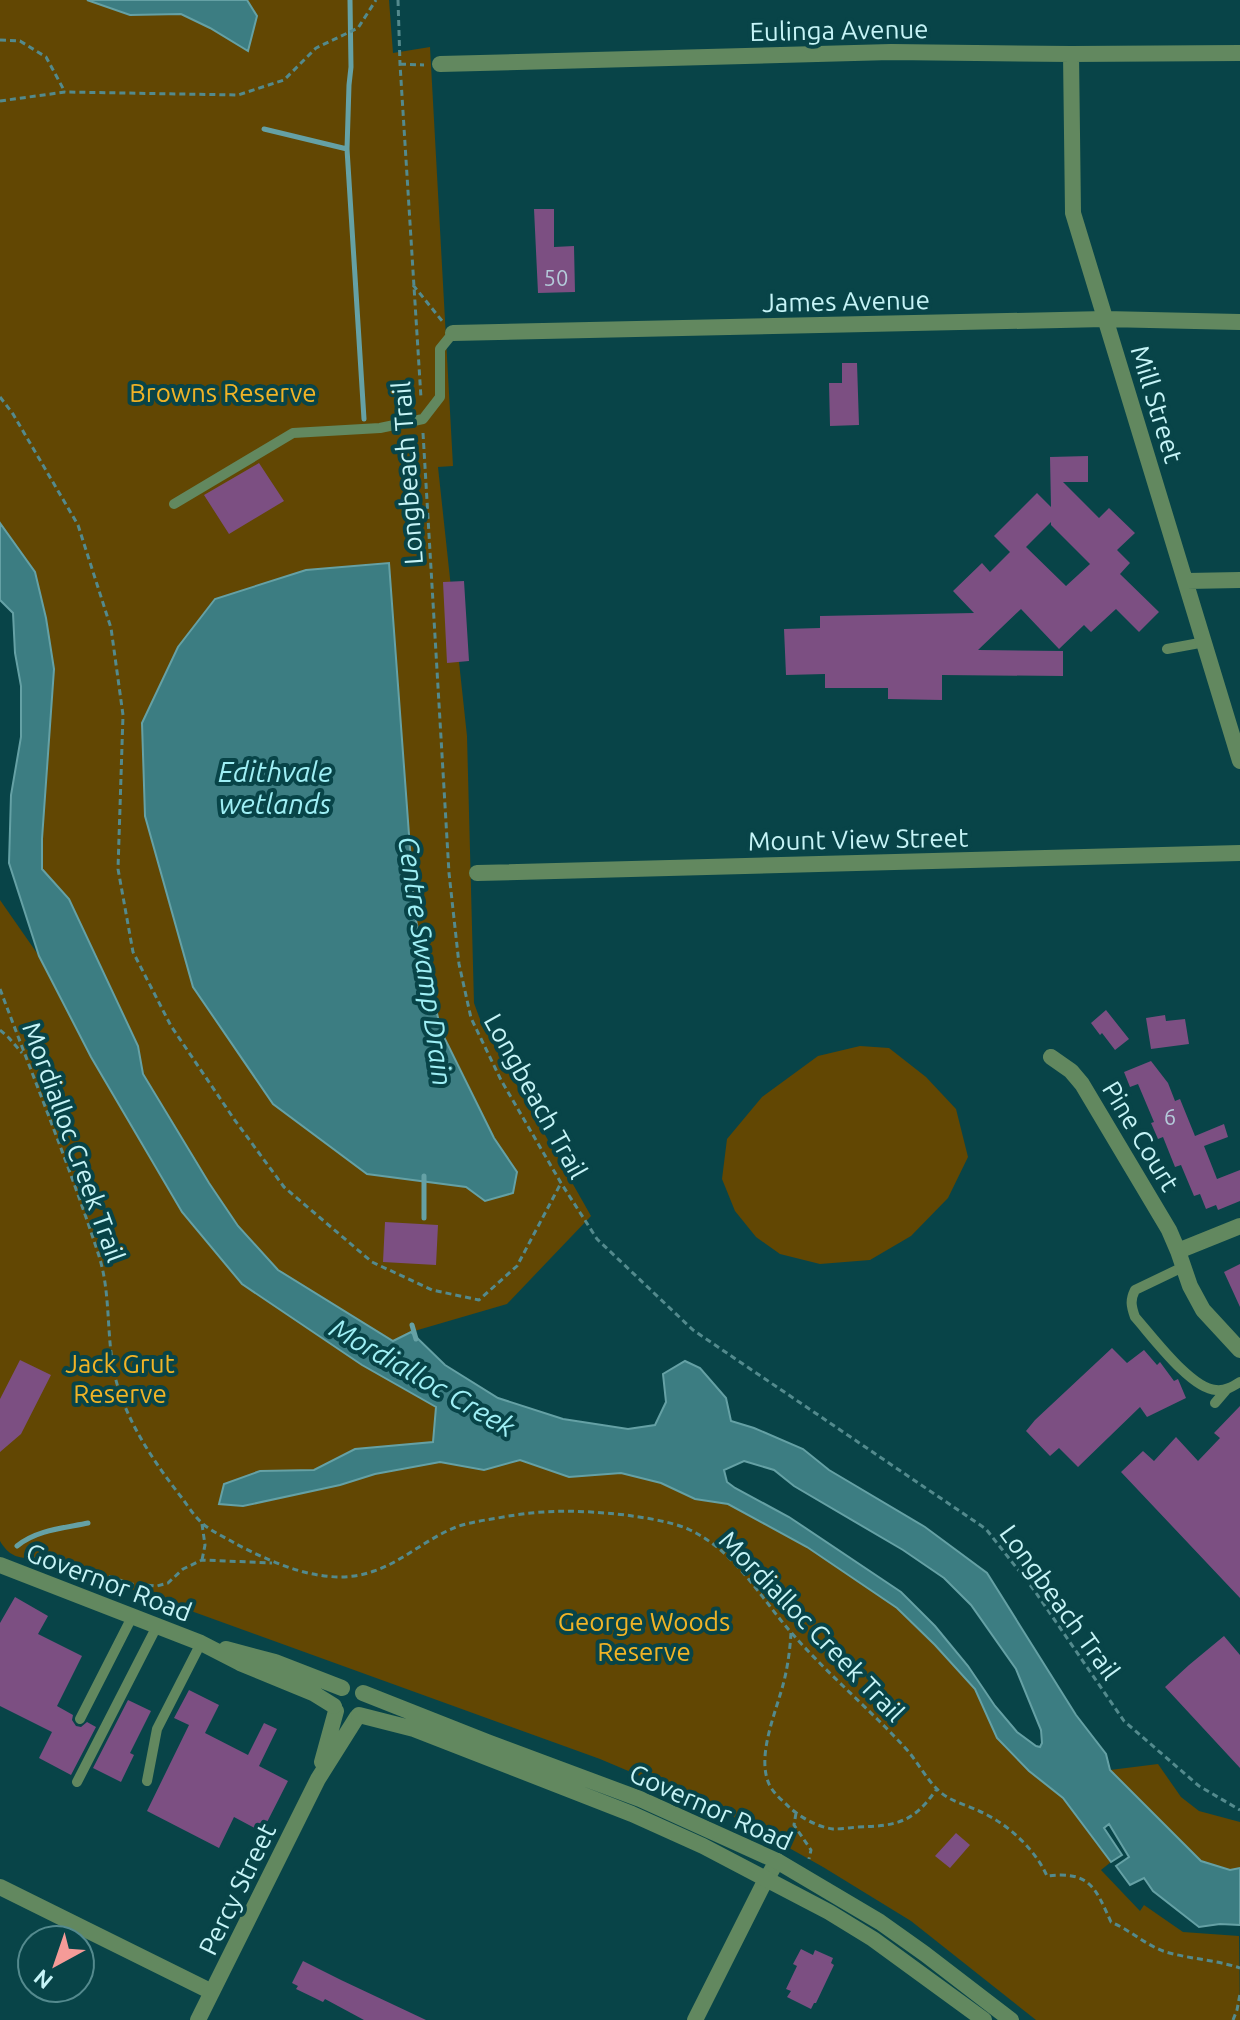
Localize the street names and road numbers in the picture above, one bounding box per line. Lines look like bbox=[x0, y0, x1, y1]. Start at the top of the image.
street label: Eulinga Avenue bbox=[749, 14, 929, 46]
street label: James Avenue bbox=[762, 285, 930, 317]
street label: Mill Street bbox=[1125, 342, 1189, 466]
street label: Longbeach Trail bbox=[386, 380, 428, 566]
street label: Mount View Street bbox=[748, 823, 968, 855]
street label: Longbeach Trail bbox=[479, 1009, 593, 1184]
street label: Mordialloc Creek Trail bbox=[17, 1018, 131, 1266]
street label: Pine Court bbox=[1097, 1076, 1185, 1196]
street label: Longbeach Trail bbox=[994, 1519, 1126, 1685]
street label: Mordialloc Creek Trail bbox=[714, 1525, 910, 1727]
street label: Governor Road bbox=[22, 1537, 196, 1627]
street label: Governor Road bbox=[625, 1758, 797, 1856]
street label: Percy Street bbox=[193, 1819, 281, 1959]

